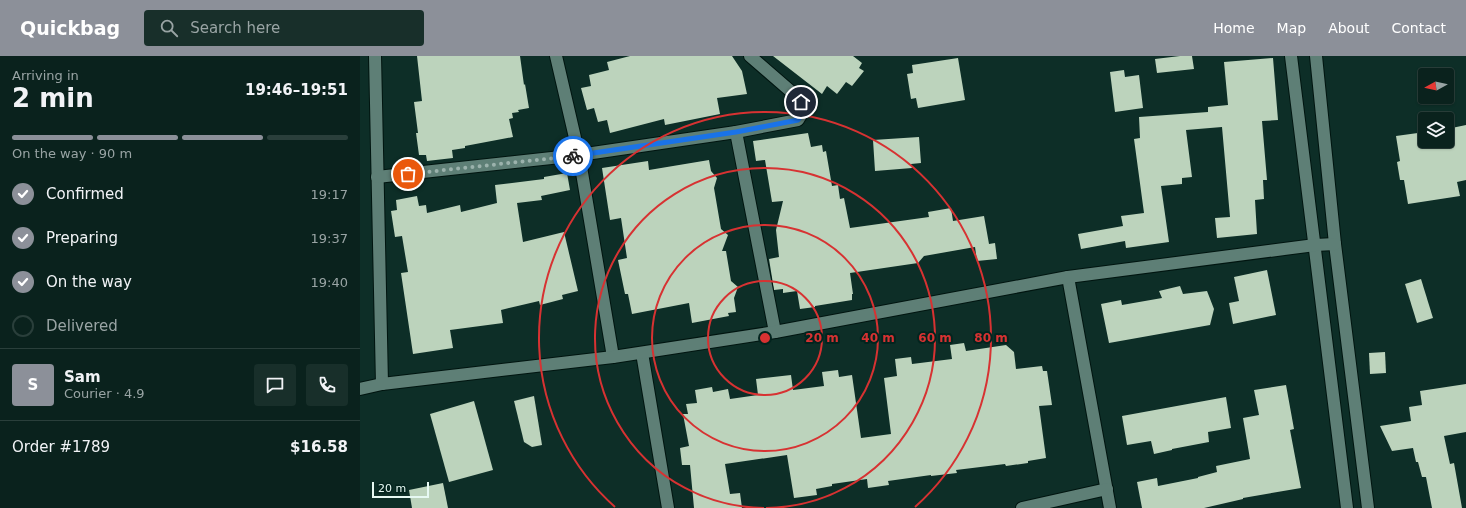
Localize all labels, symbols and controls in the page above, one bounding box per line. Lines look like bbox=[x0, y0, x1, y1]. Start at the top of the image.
search box bbox=[144, 10, 424, 46]
text: Quickbag bbox=[20, 17, 120, 39]
icon: search bbox=[158, 17, 180, 39]
text: Search here bbox=[190, 19, 280, 37]
text: Home bbox=[1213, 20, 1255, 36]
text: Map bbox=[1277, 20, 1306, 36]
text: About bbox=[1328, 20, 1370, 36]
text: Contact bbox=[1392, 20, 1446, 36]
text: Arriving in bbox=[12, 68, 79, 83]
north arrow bbox=[1418, 68, 1454, 104]
map controls bbox=[1418, 68, 1454, 148]
text: 19:46–19:51 bbox=[245, 81, 348, 99]
text: 2 min bbox=[12, 83, 94, 113]
pin bbox=[784, 85, 818, 119]
icon: home bbox=[790, 91, 812, 113]
button: layers bbox=[1418, 112, 1454, 148]
courier bbox=[553, 136, 593, 176]
icon: bike bbox=[562, 145, 584, 167]
text: On the way · 90 m bbox=[12, 146, 132, 161]
pin bbox=[391, 157, 425, 191]
icon: bag bbox=[397, 163, 419, 185]
icon: check bbox=[12, 183, 34, 205]
text: Confirmed bbox=[46, 185, 124, 203]
text: 19:17 bbox=[311, 187, 348, 202]
icon: check bbox=[12, 227, 34, 249]
text: Preparing bbox=[46, 229, 118, 247]
text: 19:37 bbox=[311, 231, 348, 246]
icon: check bbox=[12, 271, 34, 293]
text: On the way bbox=[46, 273, 132, 291]
text: 19:40 bbox=[311, 275, 348, 290]
text: Delivered bbox=[46, 317, 118, 335]
centre of rings bbox=[758, 331, 772, 345]
text: 20 m bbox=[805, 331, 839, 345]
text: 40 m bbox=[861, 331, 895, 345]
text: 60 m bbox=[918, 331, 952, 345]
text: 80 m bbox=[974, 331, 1008, 345]
button: chat bbox=[254, 364, 296, 406]
button: phone bbox=[306, 364, 348, 406]
text: Sam bbox=[64, 368, 101, 386]
text: S bbox=[28, 376, 38, 394]
text: Courier · 4.9 bbox=[64, 386, 145, 401]
text: Order #1789 bbox=[12, 438, 110, 456]
text: $16.58 bbox=[290, 438, 348, 456]
scale bar bbox=[372, 480, 429, 499]
text: 20 m bbox=[378, 482, 406, 495]

